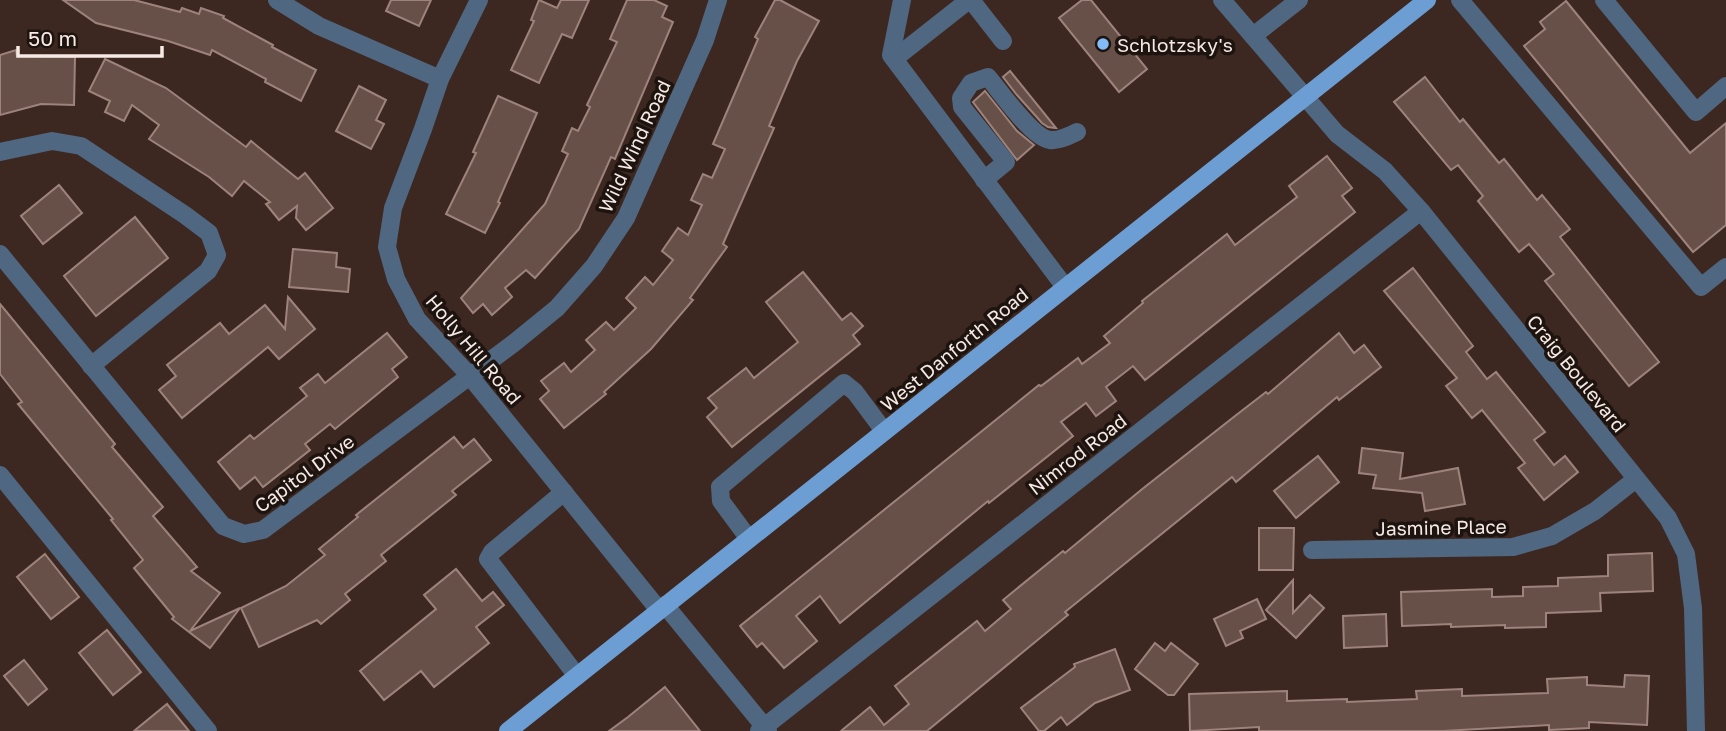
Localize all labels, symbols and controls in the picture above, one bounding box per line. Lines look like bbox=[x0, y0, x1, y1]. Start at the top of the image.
scale bar bbox=[18, 14, 161, 58]
text: 50 m bbox=[28, 25, 77, 51]
place label: Schlotzsky's bbox=[1117, 33, 1233, 56]
marker: Schlotzsky's bbox=[1095, 36, 1111, 52]
street label: Wild Wind Road bbox=[593, 76, 675, 216]
street label: West Danforth Road bbox=[876, 282, 1032, 416]
street label: Holly Hill Road bbox=[421, 290, 527, 408]
street label: Craig Boulevard bbox=[1523, 310, 1631, 436]
street label: Nimrod Road bbox=[1023, 409, 1131, 499]
street label: Capitol Drive bbox=[250, 429, 358, 517]
street label: Jasmine Place bbox=[1375, 514, 1507, 540]

